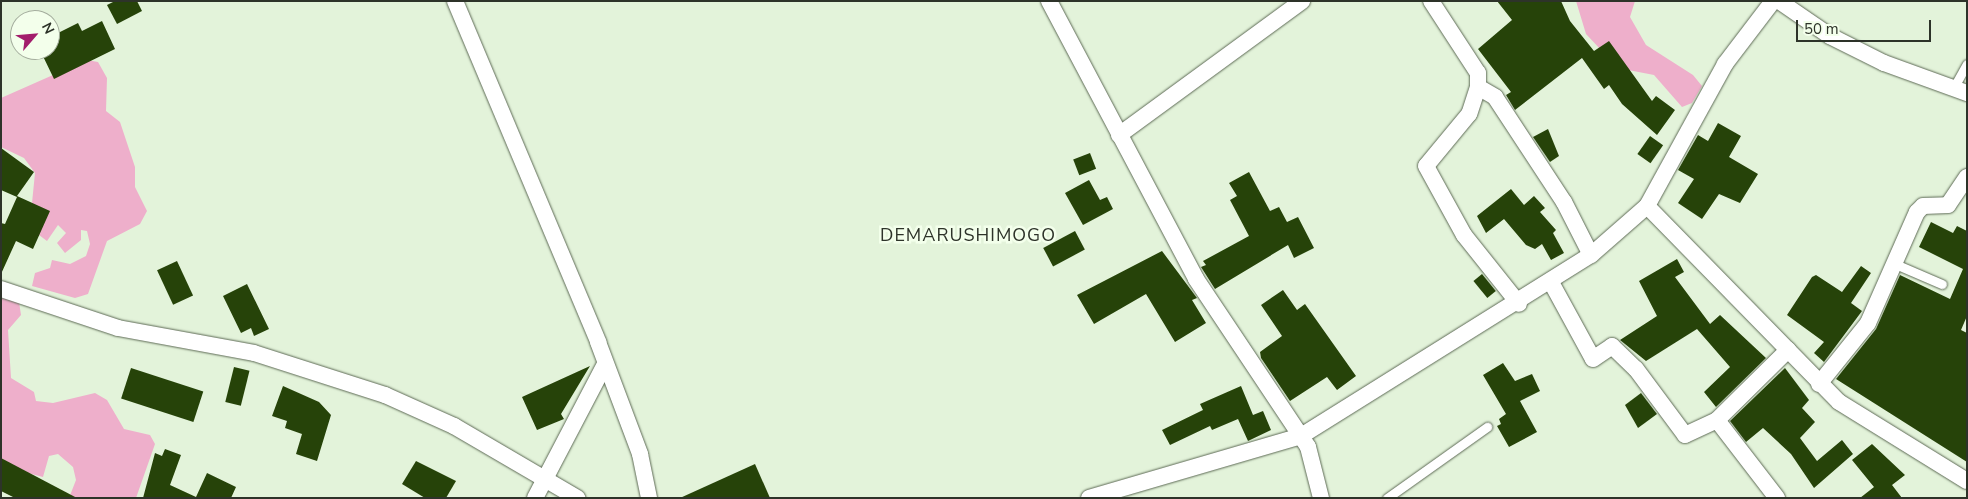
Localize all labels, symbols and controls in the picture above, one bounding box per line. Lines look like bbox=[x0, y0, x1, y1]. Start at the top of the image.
north arrow bbox=[10, 10, 60, 60]
scale bar bbox=[1798, 10, 1933, 42]
text: N bbox=[37, 19, 59, 37]
text: 50 m bbox=[1804, 19, 1839, 39]
district label: DEMARUSHIMOGO bbox=[878, 224, 1058, 246]

